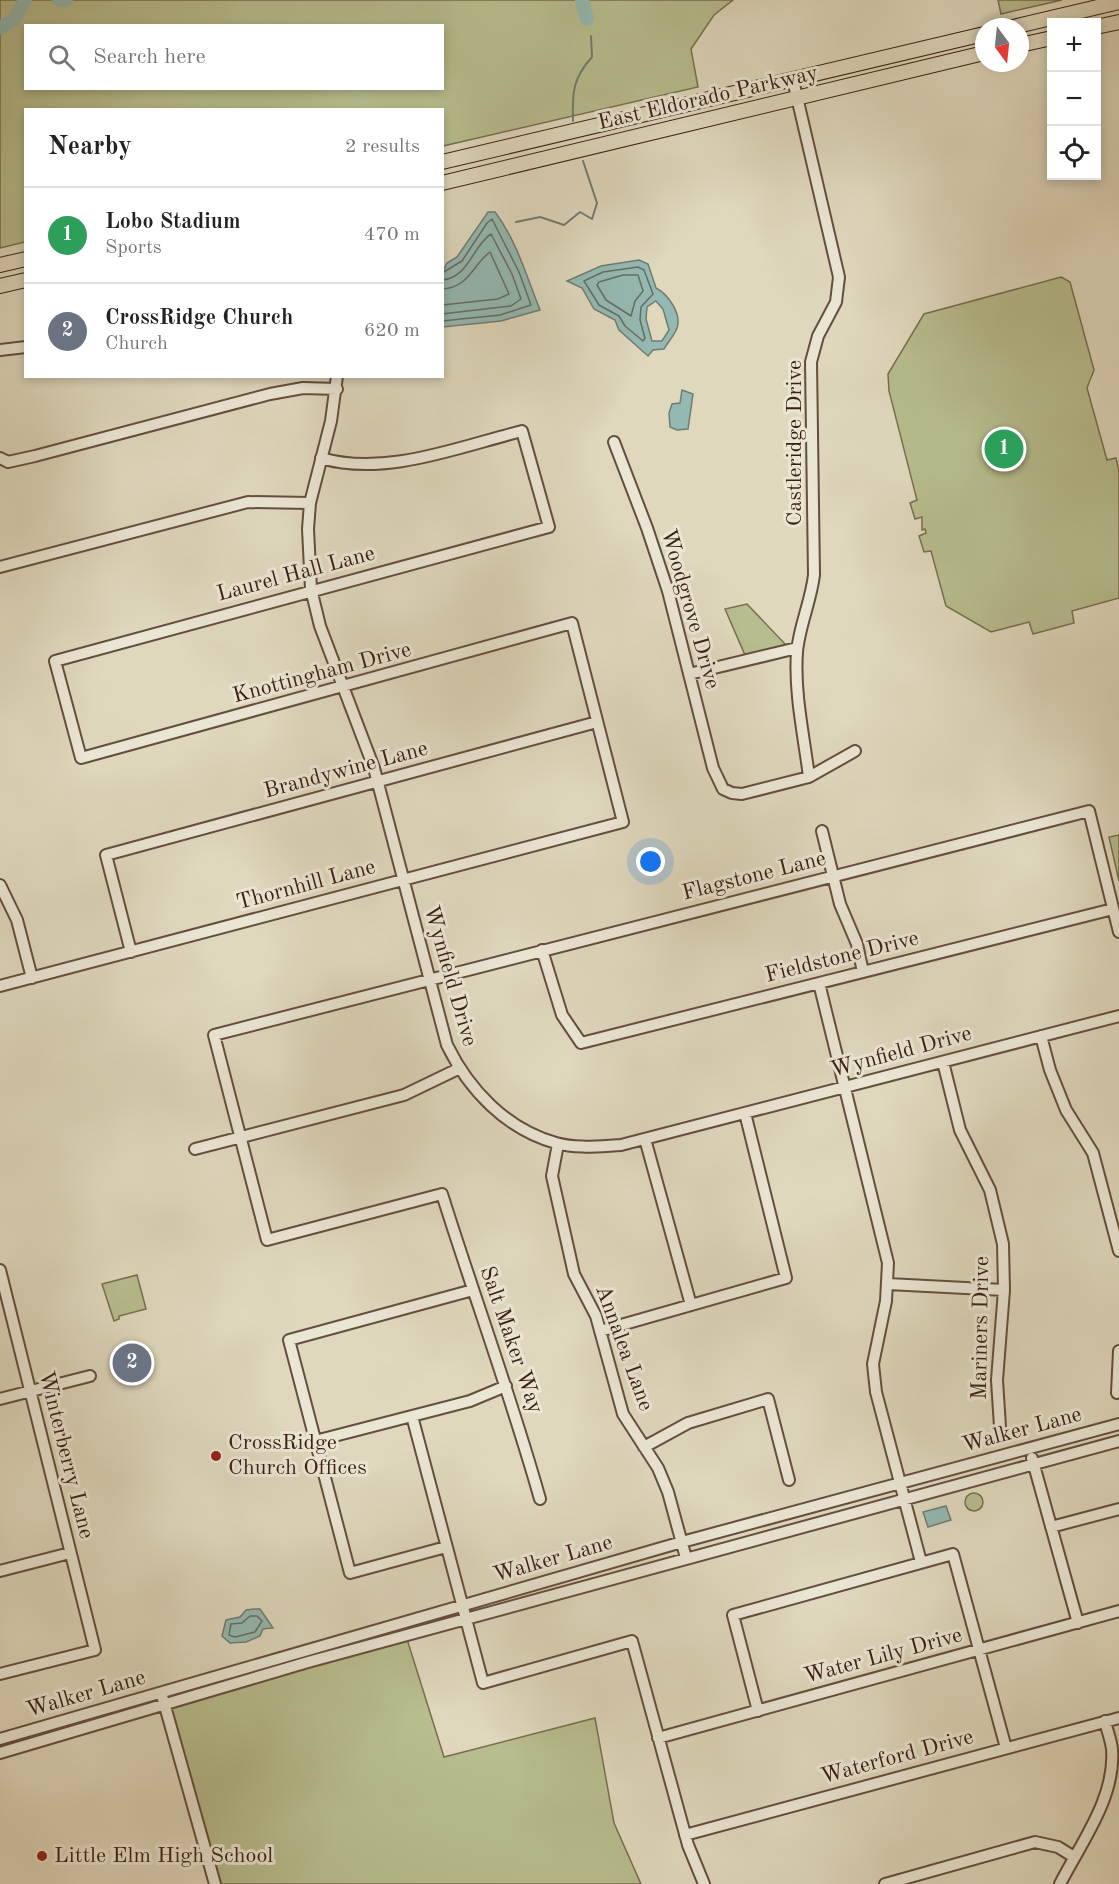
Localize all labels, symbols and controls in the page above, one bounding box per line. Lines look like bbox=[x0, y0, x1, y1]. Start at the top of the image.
north arrow bbox=[975, 18, 1029, 72]
map controls bbox=[1047, 18, 1101, 180]
button: + bbox=[1047, 18, 1101, 72]
search box bbox=[24, 24, 444, 90]
icon: search bbox=[45, 41, 78, 74]
text: Search here bbox=[93, 46, 206, 68]
street label: East Eldorado Parkway bbox=[596, 62, 821, 134]
button: − bbox=[1047, 72, 1101, 126]
button: locate bbox=[1047, 126, 1101, 180]
text: Nearby bbox=[48, 134, 132, 160]
text: 2 results bbox=[345, 137, 420, 157]
text: Lobo Stadium bbox=[105, 211, 241, 233]
text: 1 bbox=[62, 225, 73, 245]
text: 470 m bbox=[364, 225, 420, 245]
text: Sports bbox=[105, 238, 162, 258]
text: CrossRidge Church bbox=[105, 307, 293, 329]
text: 2 bbox=[62, 321, 73, 341]
text: 620 m bbox=[364, 321, 420, 341]
text: Church bbox=[105, 334, 168, 354]
street label: Castleridge Drive bbox=[784, 360, 806, 526]
pin: 1 bbox=[984, 426, 1024, 472]
street label: Woodgrove Drive bbox=[657, 527, 723, 691]
street label: Laurel Hall Lane bbox=[215, 542, 377, 606]
street label: Knottingham Drive bbox=[230, 639, 414, 707]
street label: Brandywine Lane bbox=[262, 738, 430, 802]
your location bbox=[636, 847, 665, 876]
street label: Flagstone Lane bbox=[680, 847, 828, 905]
street label: Thornhill Lane bbox=[234, 856, 378, 914]
street label: Wynfield Drive bbox=[419, 903, 481, 1049]
street label: Fieldstone Drive bbox=[763, 927, 921, 987]
street label: Wynfield Drive bbox=[828, 1023, 974, 1081]
street label: Mariners Drive bbox=[969, 1256, 993, 1400]
street label: Salt Maker Way bbox=[475, 1263, 547, 1417]
street label: Annalea Lane bbox=[591, 1282, 657, 1414]
pin: 2 bbox=[112, 1340, 152, 1386]
street label: Winterberry Lane bbox=[35, 1369, 97, 1541]
street label: Walker Lane bbox=[960, 1403, 1084, 1457]
place label: CrossRidge Church Offices bbox=[228, 1432, 367, 1479]
marker: CrossRidge Church Offices bbox=[209, 1449, 223, 1463]
street label: Walker Lane bbox=[491, 1531, 615, 1587]
street label: Water Lily Drive bbox=[801, 1624, 965, 1688]
street label: Walker Lane bbox=[24, 1666, 148, 1722]
street label: Waterford Drive bbox=[818, 1726, 976, 1788]
place label: Little Elm High School bbox=[54, 1845, 273, 1867]
marker: Little Elm High School bbox=[35, 1849, 49, 1863]

